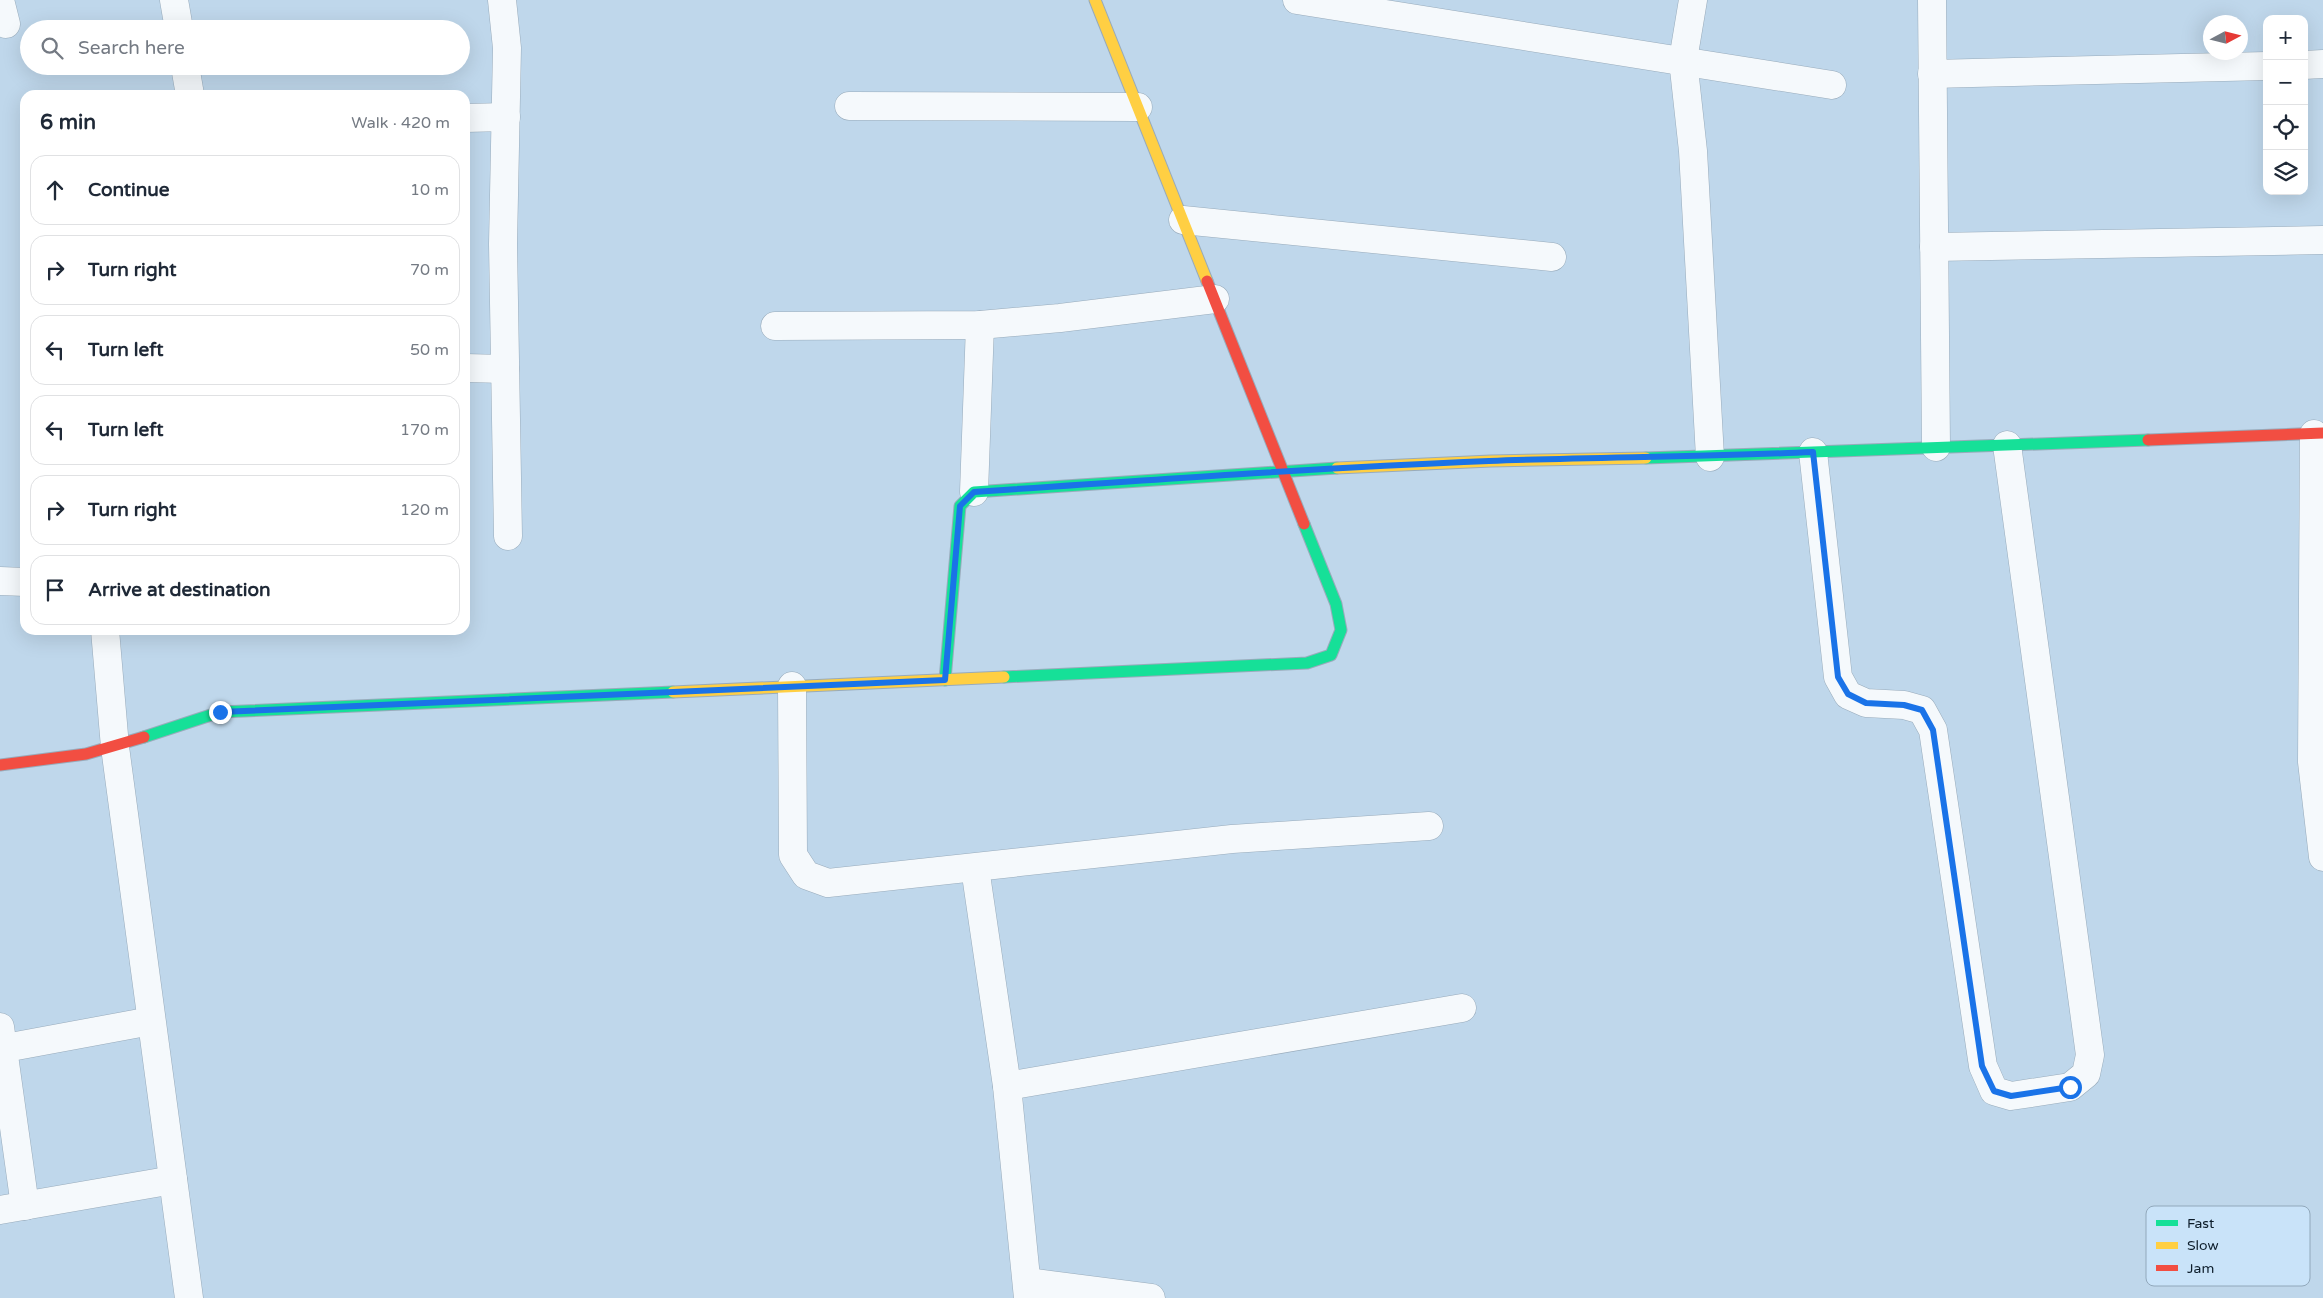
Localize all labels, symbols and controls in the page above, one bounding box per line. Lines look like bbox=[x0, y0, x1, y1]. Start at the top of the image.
north arrow bbox=[2203, 15, 2248, 60]
map controls bbox=[2263, 15, 2308, 195]
button: + bbox=[2263, 15, 2308, 60]
search box bbox=[20, 20, 470, 75]
icon: search bbox=[38, 34, 66, 62]
text: Search here bbox=[78, 37, 185, 59]
button: − bbox=[2263, 60, 2308, 105]
button: locate bbox=[2263, 105, 2308, 150]
text: 6 min bbox=[40, 110, 96, 135]
text: Walk · 420 m bbox=[351, 113, 450, 133]
button: layers bbox=[2263, 150, 2308, 195]
icon: ahead bbox=[41, 176, 69, 204]
text: Continue bbox=[88, 179, 170, 201]
text: 10 m bbox=[410, 180, 449, 200]
icon: right bbox=[41, 256, 69, 284]
text: Turn right bbox=[88, 259, 176, 281]
text: 70 m bbox=[410, 260, 449, 280]
icon: left bbox=[41, 336, 69, 364]
text: Turn left bbox=[88, 339, 164, 361]
text: 50 m bbox=[410, 340, 449, 360]
icon: left bbox=[41, 416, 69, 444]
text: Turn left bbox=[88, 419, 164, 441]
text: 170 m bbox=[400, 420, 449, 440]
icon: right bbox=[41, 496, 69, 524]
text: Turn right bbox=[88, 499, 176, 521]
text: 120 m bbox=[400, 500, 449, 520]
icon: arrive bbox=[41, 576, 69, 604]
text: Arrive at destination bbox=[88, 579, 271, 601]
route end bbox=[209, 701, 232, 724]
route start bbox=[2059, 1076, 2082, 1099]
legend bbox=[2146, 1206, 2310, 1286]
text: Fast bbox=[2187, 1215, 2215, 1232]
text: Slow bbox=[2187, 1237, 2219, 1254]
text: Jam bbox=[2187, 1260, 2214, 1277]

